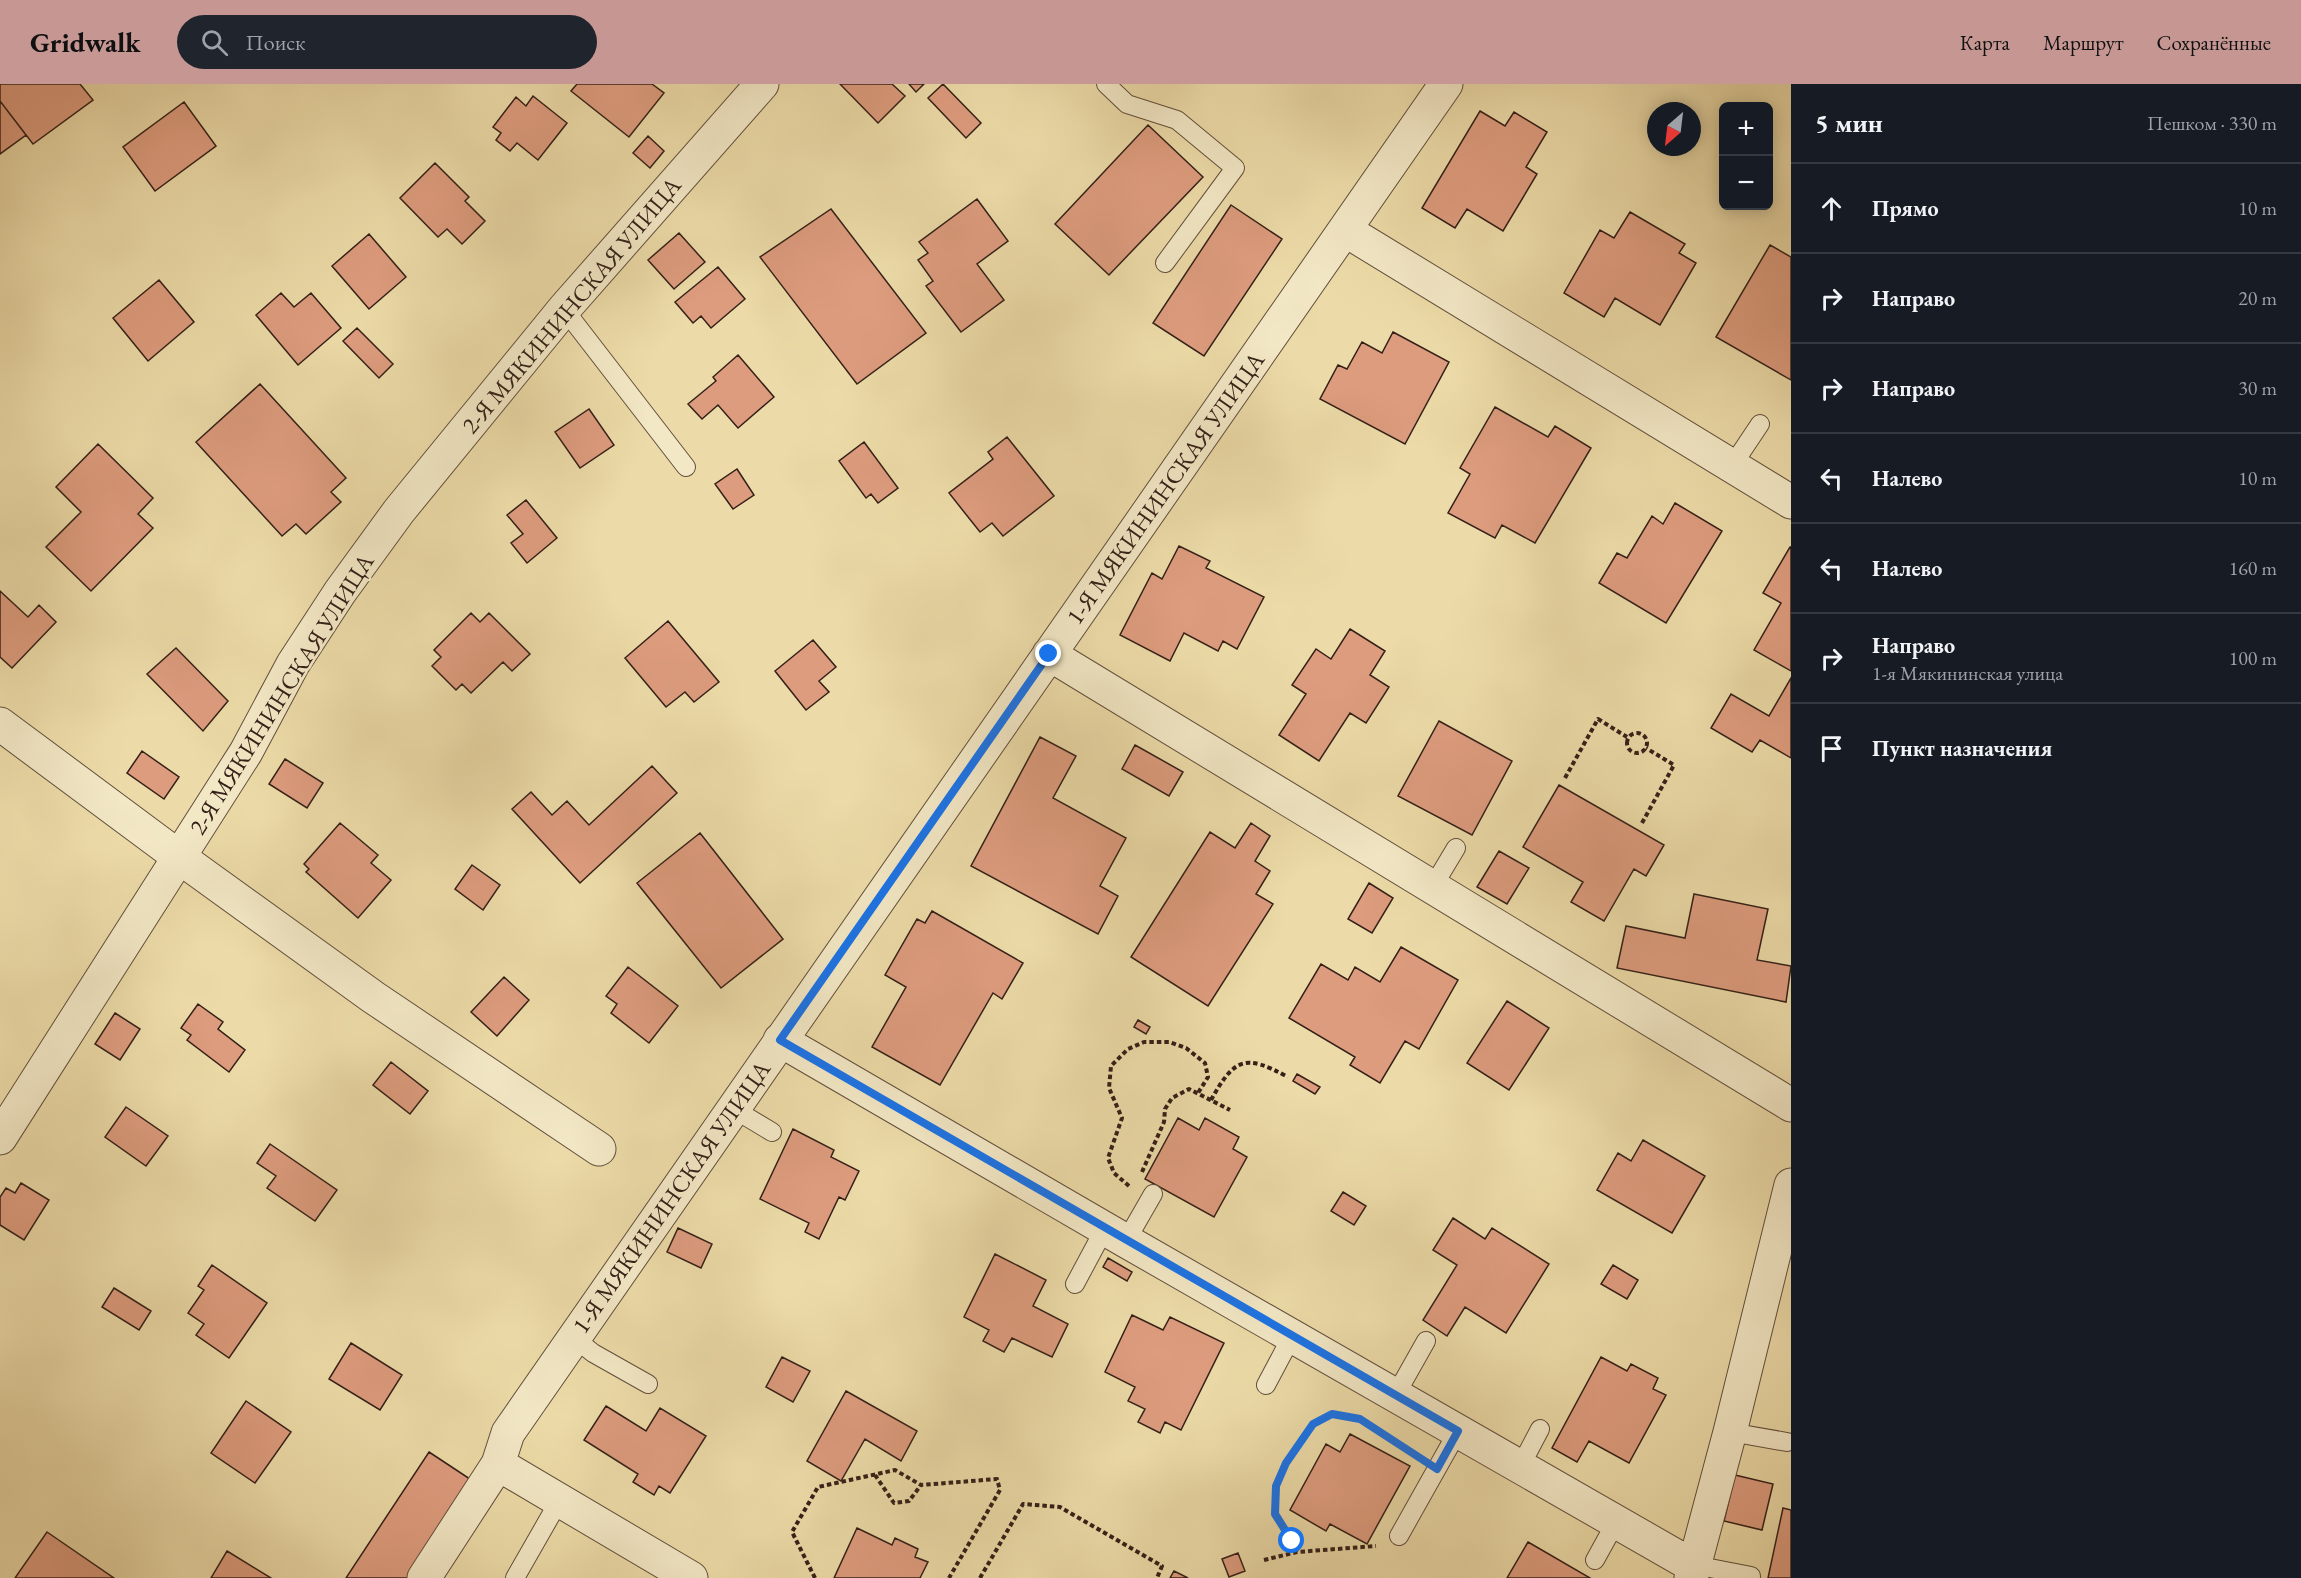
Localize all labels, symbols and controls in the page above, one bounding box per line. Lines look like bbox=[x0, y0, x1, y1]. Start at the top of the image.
search box bbox=[177, 15, 597, 69]
text: Gridwalk bbox=[30, 24, 141, 60]
icon: search bbox=[198, 26, 231, 59]
text: Поиск bbox=[246, 28, 305, 57]
text: Карта bbox=[1960, 29, 2010, 56]
text: Маршрут bbox=[2043, 29, 2124, 56]
text: Сохранённые bbox=[2157, 29, 2271, 56]
north arrow bbox=[1647, 102, 1701, 156]
map controls bbox=[1719, 102, 1773, 210]
button: + bbox=[1719, 102, 1773, 156]
text: 5 мин bbox=[1815, 106, 1883, 140]
text: Пешком · 330 m bbox=[2147, 110, 2277, 136]
button: − bbox=[1719, 156, 1773, 210]
street label: 2-Я МЯКИНИНСКАЯ УЛИЦА bbox=[454, 170, 688, 440]
icon: ahead bbox=[1815, 192, 1848, 225]
text: Прямо bbox=[1872, 194, 1939, 223]
text: 10 m bbox=[2238, 195, 2277, 221]
icon: right bbox=[1815, 282, 1848, 315]
text: Направо bbox=[1872, 284, 1955, 313]
text: 20 m bbox=[2238, 285, 2277, 311]
street label: 1-Я МЯКИНИНСКАЯ УЛИЦА bbox=[1059, 345, 1271, 630]
icon: right bbox=[1815, 372, 1848, 405]
text: Направо bbox=[1872, 374, 1955, 403]
text: 30 m bbox=[2238, 375, 2277, 401]
icon: left bbox=[1815, 462, 1848, 495]
text: Налево bbox=[1872, 464, 1942, 493]
text: 10 m bbox=[2238, 465, 2277, 491]
street label: 2-Я МЯКИНИНСКАЯ УЛИЦА bbox=[182, 547, 381, 840]
icon: left bbox=[1815, 552, 1848, 585]
text: Налево bbox=[1872, 554, 1942, 583]
text: 160 m bbox=[2229, 555, 2277, 581]
text: Направо bbox=[1872, 631, 1955, 660]
route end bbox=[1035, 640, 1061, 666]
icon: right bbox=[1815, 642, 1848, 675]
text: 100 m bbox=[2229, 645, 2277, 671]
text: 1-я Мякининская улица bbox=[1872, 660, 2063, 686]
icon: arrive bbox=[1815, 732, 1848, 765]
text: Пункт назначения bbox=[1872, 734, 2052, 763]
street label: 1-Я МЯКИНИНСКАЯ УЛИЦА bbox=[565, 1054, 777, 1339]
route start bbox=[1278, 1527, 1304, 1553]

